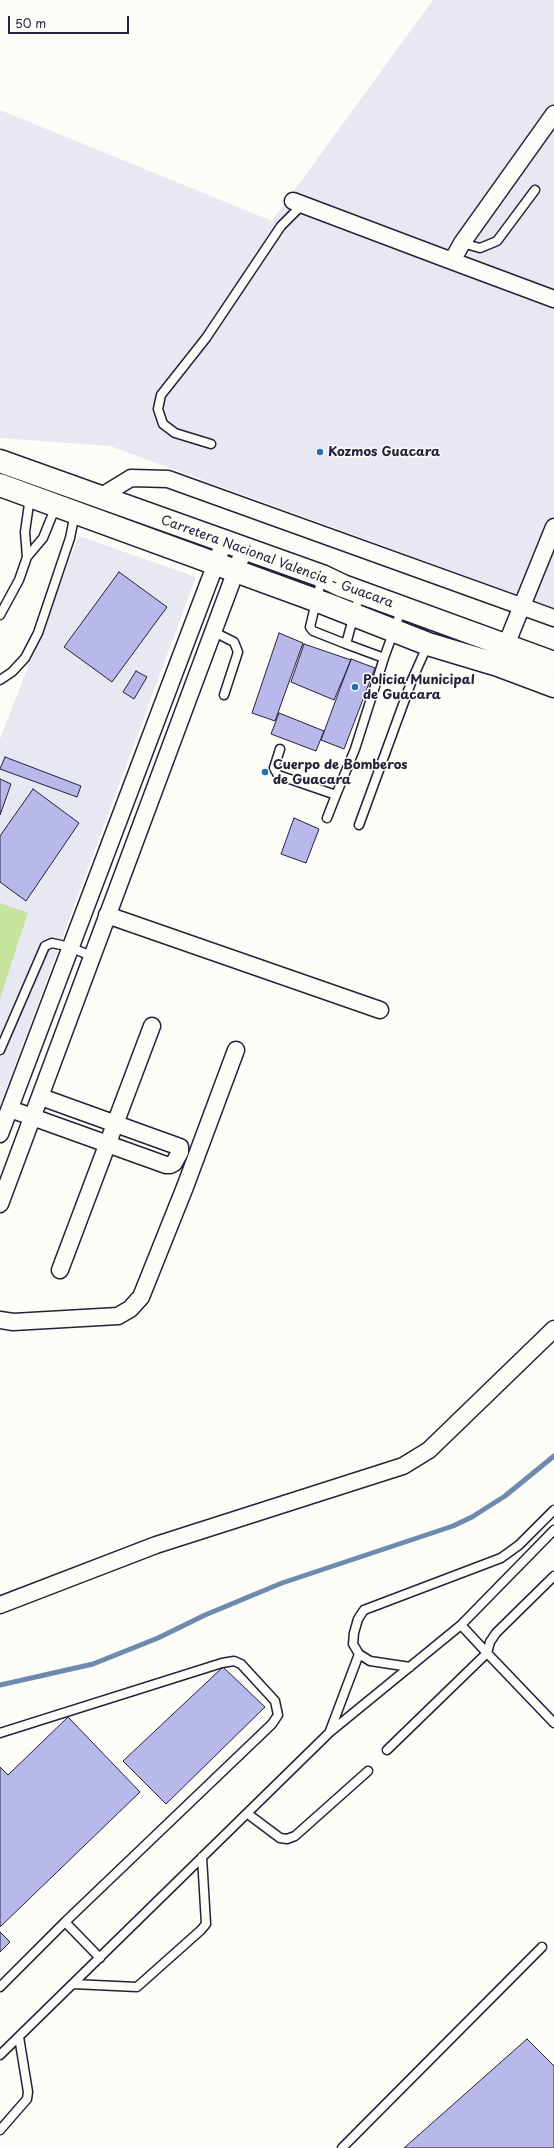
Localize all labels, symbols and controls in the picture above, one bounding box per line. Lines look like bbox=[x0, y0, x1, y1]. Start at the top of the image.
scale bar bbox=[10, 8, 131, 34]
text: 50 m bbox=[15, 14, 46, 32]
place label: Kozmos Guacara bbox=[328, 444, 440, 460]
marker: Kozmos Guacara bbox=[315, 447, 325, 457]
street label: Carretera Nacional Valencia - Guacara bbox=[159, 513, 395, 611]
place label: Policia Municipal de Guacara bbox=[363, 672, 475, 703]
marker: Policia Municipal de Guacara bbox=[350, 682, 360, 692]
place label: Cuerpo de Bomberos de Guacara bbox=[273, 757, 408, 788]
marker: Cuerpo de Bomberos de Guacara bbox=[260, 767, 270, 777]

